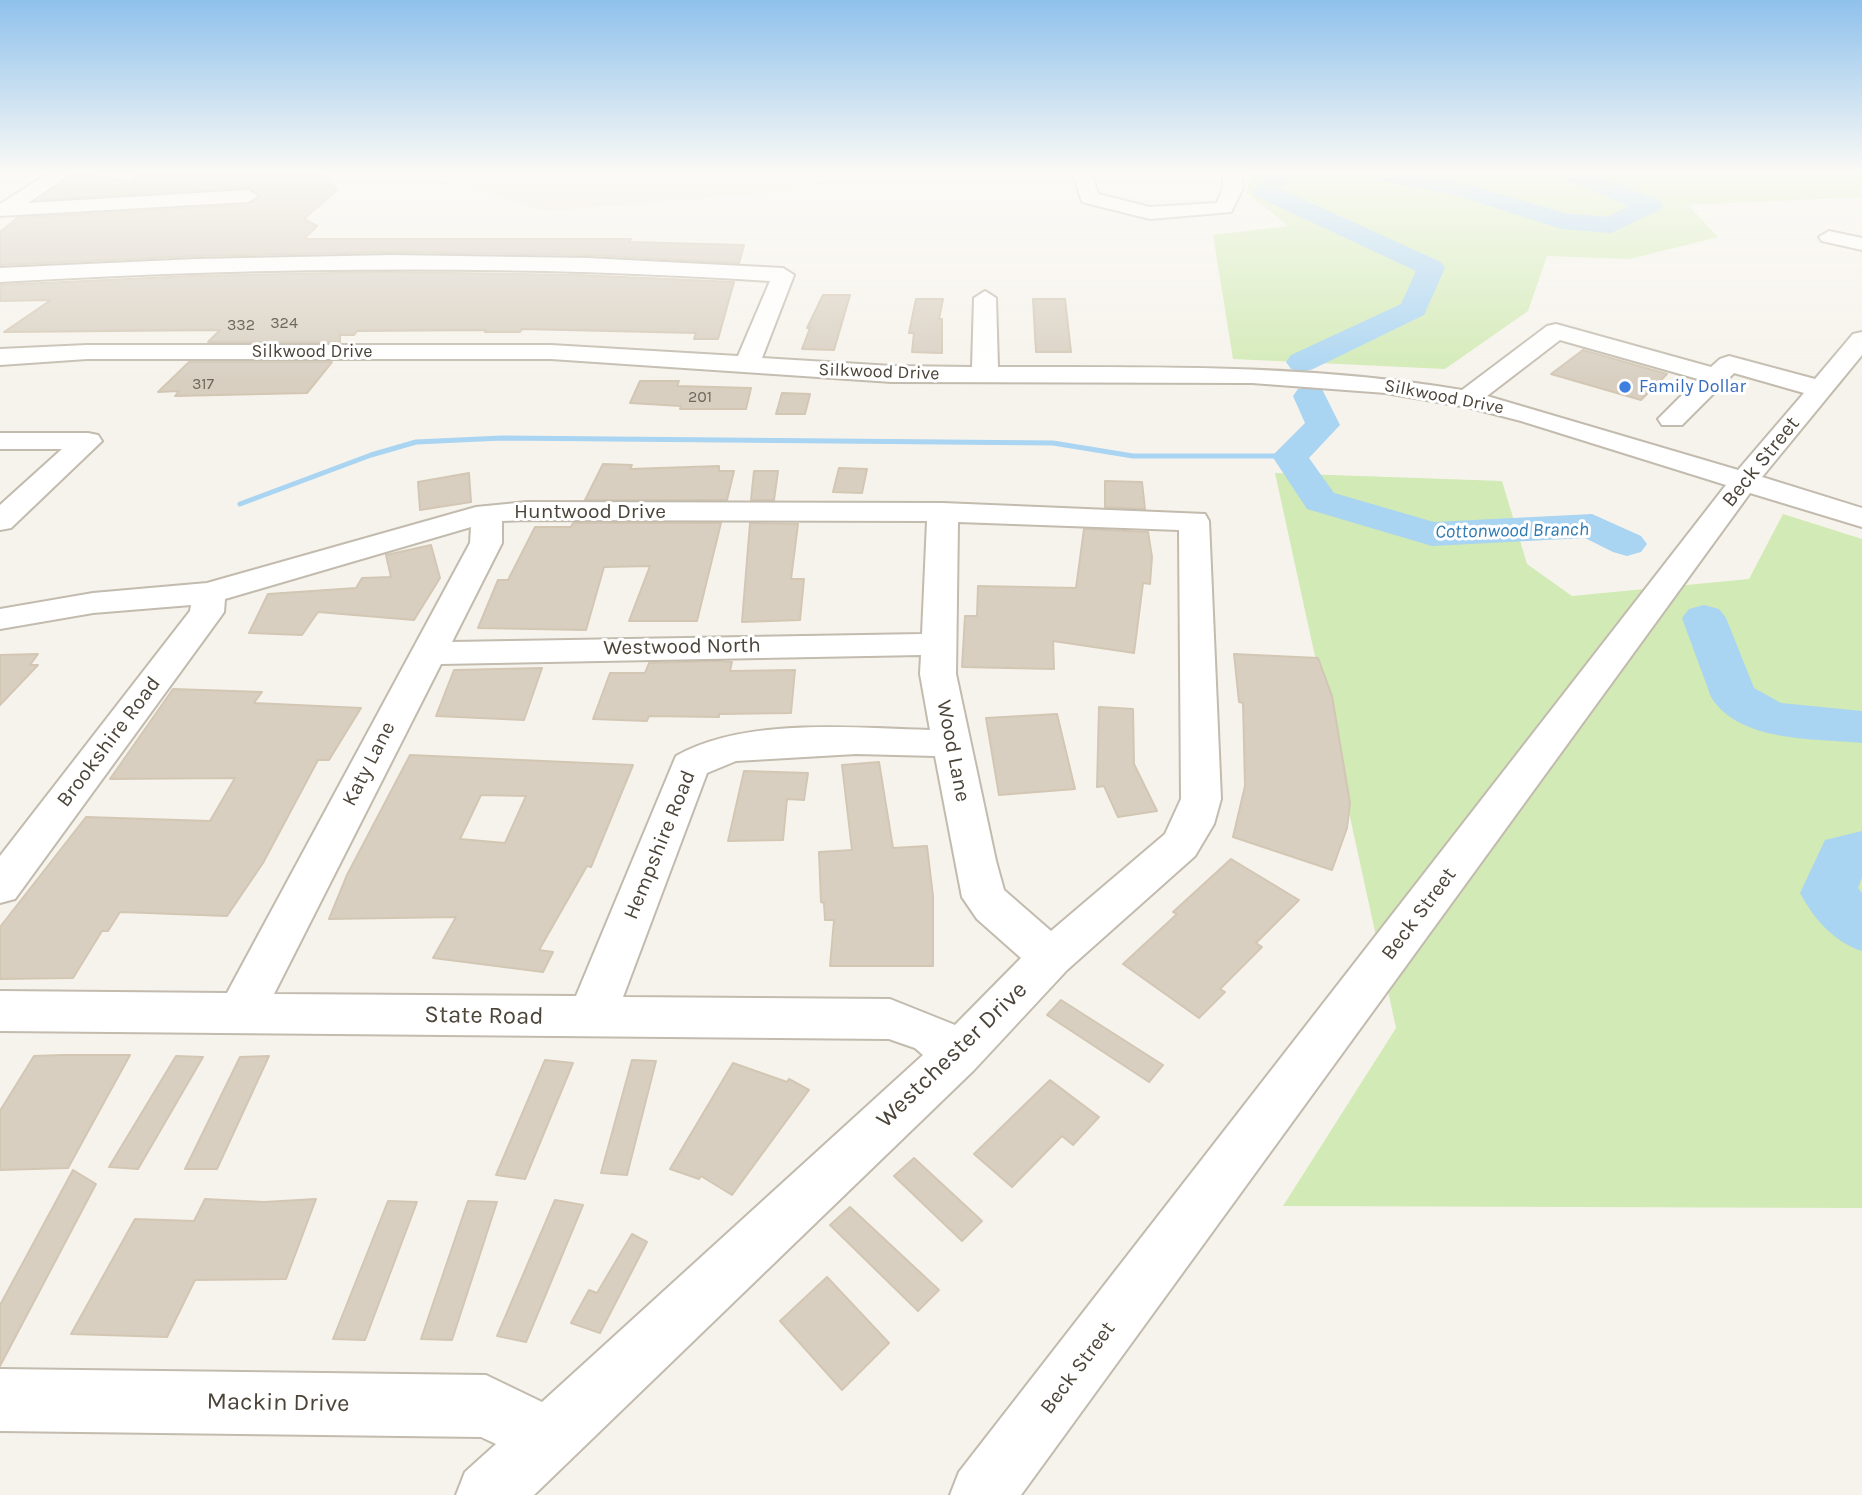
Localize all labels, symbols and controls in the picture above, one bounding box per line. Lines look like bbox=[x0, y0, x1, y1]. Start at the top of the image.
house number: 324 bbox=[270, 313, 298, 333]
house number: 332 bbox=[227, 315, 255, 335]
street label: Silkwood Drive bbox=[251, 341, 373, 363]
street label: Silkwood Drive bbox=[818, 359, 940, 385]
house number: 317 bbox=[192, 374, 214, 394]
street label: Silkwood Drive bbox=[1382, 375, 1506, 419]
place label: Family Dollar bbox=[1639, 376, 1746, 398]
marker: Family Dollar bbox=[1617, 379, 1633, 395]
house number: 201 bbox=[688, 387, 712, 407]
street label: Beck Street bbox=[1717, 412, 1805, 512]
street label: Huntwood Drive bbox=[514, 499, 666, 525]
water label: Cottonwood Branch bbox=[1435, 518, 1589, 544]
street label: Westwood North bbox=[603, 633, 761, 661]
street label: Brookshire Road bbox=[52, 672, 166, 812]
street label: Wood Lane bbox=[931, 698, 975, 804]
street label: Katy Lane bbox=[337, 717, 401, 811]
street label: Hempshire Road bbox=[619, 767, 701, 923]
street label: Beck Street bbox=[1376, 863, 1462, 965]
street label: Westchester Drive bbox=[871, 976, 1033, 1134]
street label: State Road bbox=[424, 1001, 544, 1031]
street label: Beck Street bbox=[1035, 1317, 1121, 1419]
street label: Mackin Drive bbox=[206, 1387, 350, 1419]

